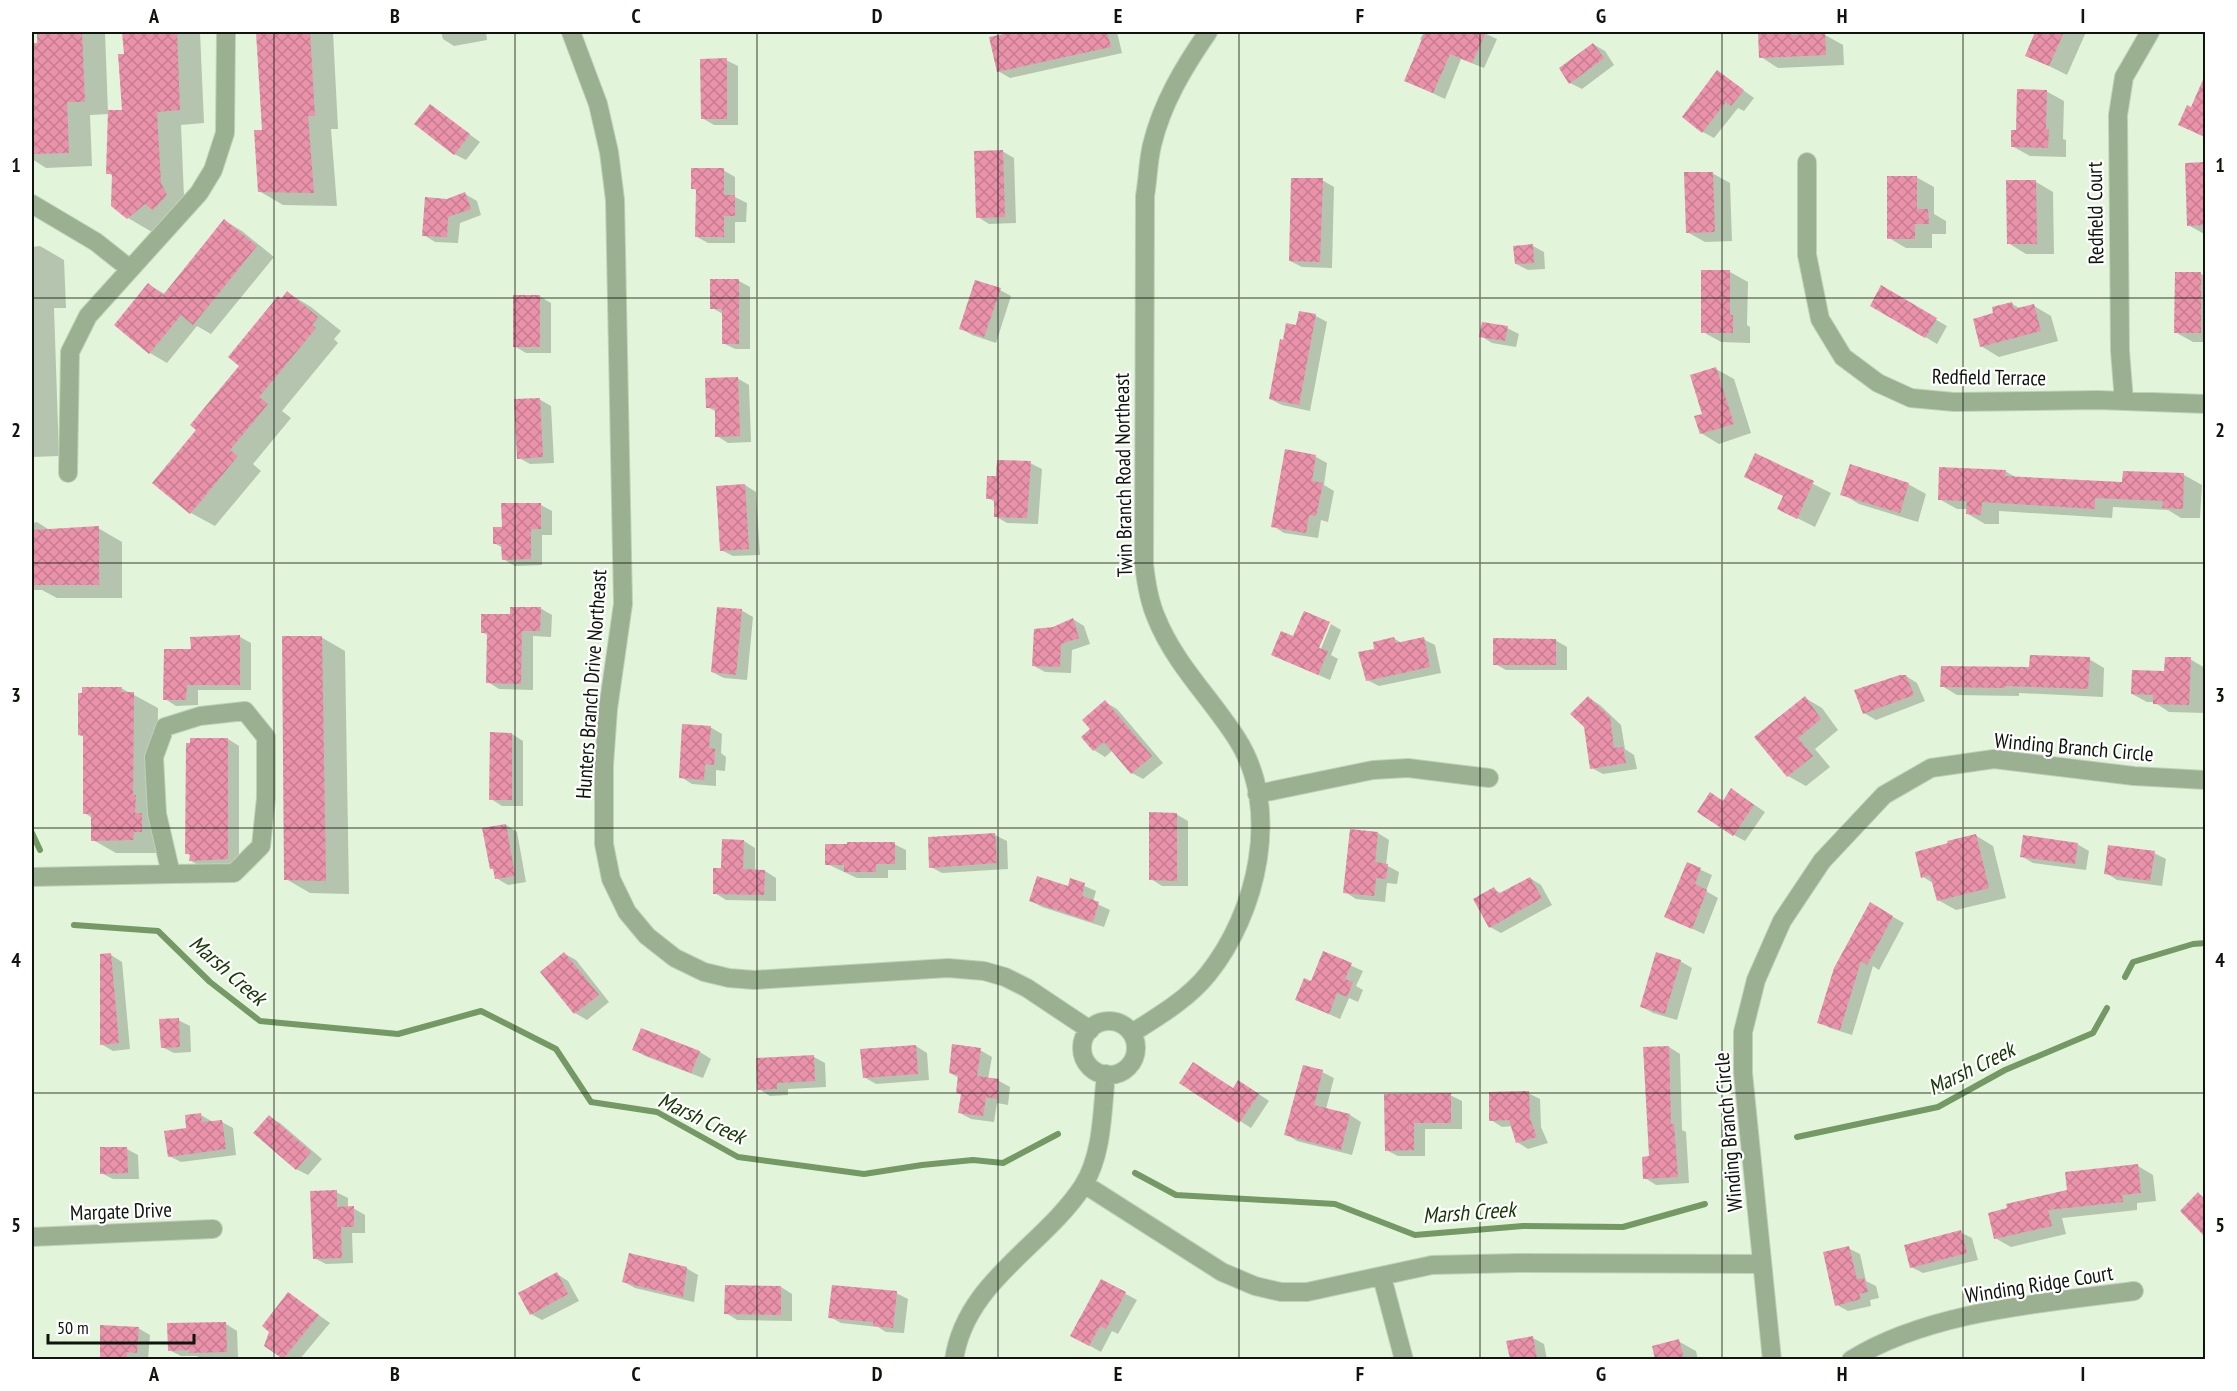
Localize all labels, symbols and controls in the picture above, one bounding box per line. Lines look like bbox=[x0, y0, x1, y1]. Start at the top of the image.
text: A bbox=[148, 3, 160, 29]
text: B bbox=[390, 3, 400, 29]
text: C bbox=[631, 3, 641, 29]
text: D bbox=[872, 3, 883, 29]
text: E bbox=[1114, 3, 1122, 29]
text: F bbox=[1356, 3, 1364, 29]
text: G bbox=[1596, 3, 1606, 29]
text: H bbox=[1837, 3, 1847, 29]
text: I bbox=[2081, 3, 2085, 29]
text: 1 bbox=[11, 152, 21, 178]
text: 1 bbox=[2215, 152, 2225, 178]
street label: Redfield Court bbox=[2081, 161, 2109, 265]
street label: Redfield Terrace bbox=[1932, 363, 2046, 391]
street label: Twin Branch Road Northeast bbox=[1108, 372, 1138, 577]
text: 2 bbox=[11, 417, 21, 443]
text: 2 bbox=[2215, 417, 2225, 443]
street label: Hunters Branch Drive Northeast bbox=[570, 568, 612, 800]
text: 3 bbox=[11, 682, 21, 708]
text: 3 bbox=[2215, 682, 2225, 708]
street label: Winding Branch Circle bbox=[1993, 727, 2155, 767]
water label: Marsh Creek bbox=[184, 929, 274, 1013]
text: 4 bbox=[11, 947, 21, 973]
text: 4 bbox=[2215, 947, 2225, 973]
water label: Marsh Creek bbox=[1923, 1034, 2021, 1101]
street label: Winding Branch Circle bbox=[1708, 1051, 1748, 1213]
water label: Marsh Creek bbox=[654, 1086, 752, 1151]
water label: Marsh Creek bbox=[1422, 1195, 1519, 1229]
street label: Margate Drive bbox=[70, 1196, 172, 1226]
text: 5 bbox=[11, 1212, 21, 1238]
text: 5 bbox=[2215, 1212, 2225, 1238]
street label: Winding Ridge Court bbox=[1963, 1259, 2115, 1309]
scale bar bbox=[48, 1307, 194, 1345]
text: 50 m bbox=[57, 1316, 89, 1339]
text: A bbox=[148, 1361, 160, 1387]
text: B bbox=[390, 1361, 400, 1387]
text: C bbox=[631, 1361, 641, 1387]
text: D bbox=[872, 1361, 883, 1387]
text: E bbox=[1114, 1361, 1122, 1387]
text: F bbox=[1356, 1361, 1364, 1387]
text: G bbox=[1596, 1361, 1606, 1387]
text: H bbox=[1837, 1361, 1847, 1387]
text: I bbox=[2081, 1361, 2085, 1387]

